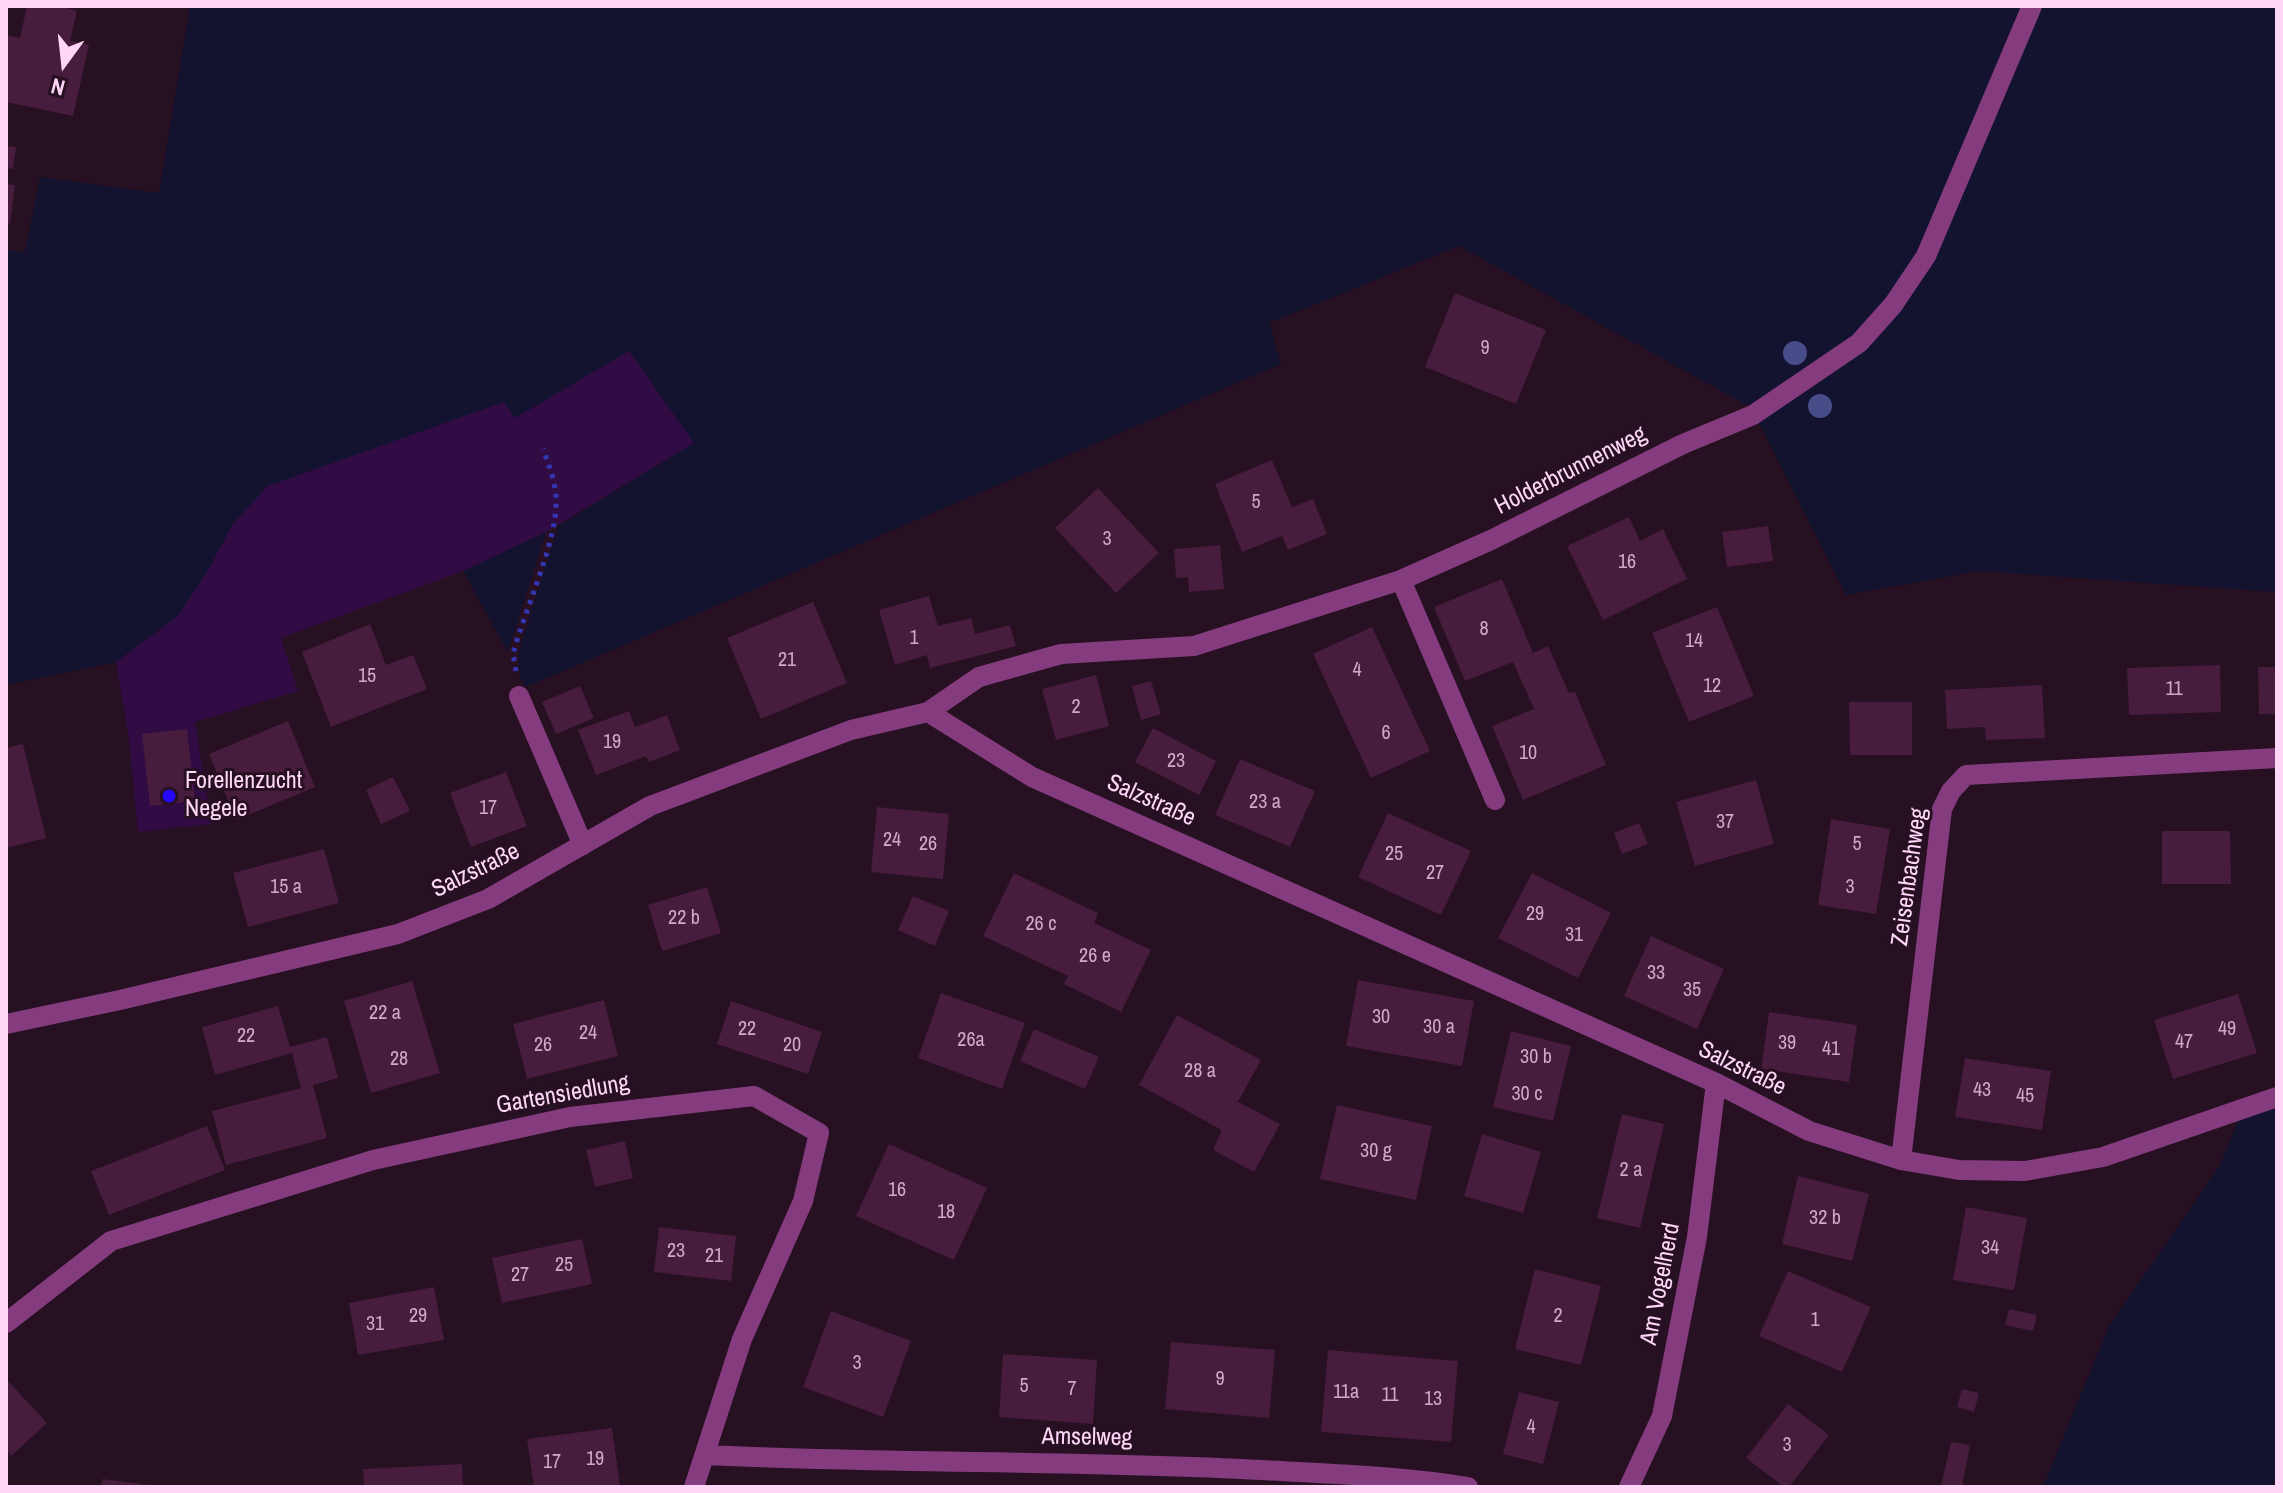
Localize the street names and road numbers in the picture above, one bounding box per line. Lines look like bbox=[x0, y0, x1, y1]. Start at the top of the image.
street label: Holderbrunnenweg bbox=[1490, 420, 1652, 522]
street label: Salzstraße bbox=[1102, 769, 1200, 833]
street label: Zeisenbachweg bbox=[1886, 806, 1934, 948]
street label: Salzstraße bbox=[427, 837, 525, 905]
street label: Salzstraße bbox=[1693, 1035, 1791, 1103]
street label: Gartensiedlung bbox=[494, 1069, 632, 1121]
street label: Am Vogelherd bbox=[1635, 1221, 1687, 1347]
street label: Amselweg bbox=[1041, 1423, 1133, 1453]

